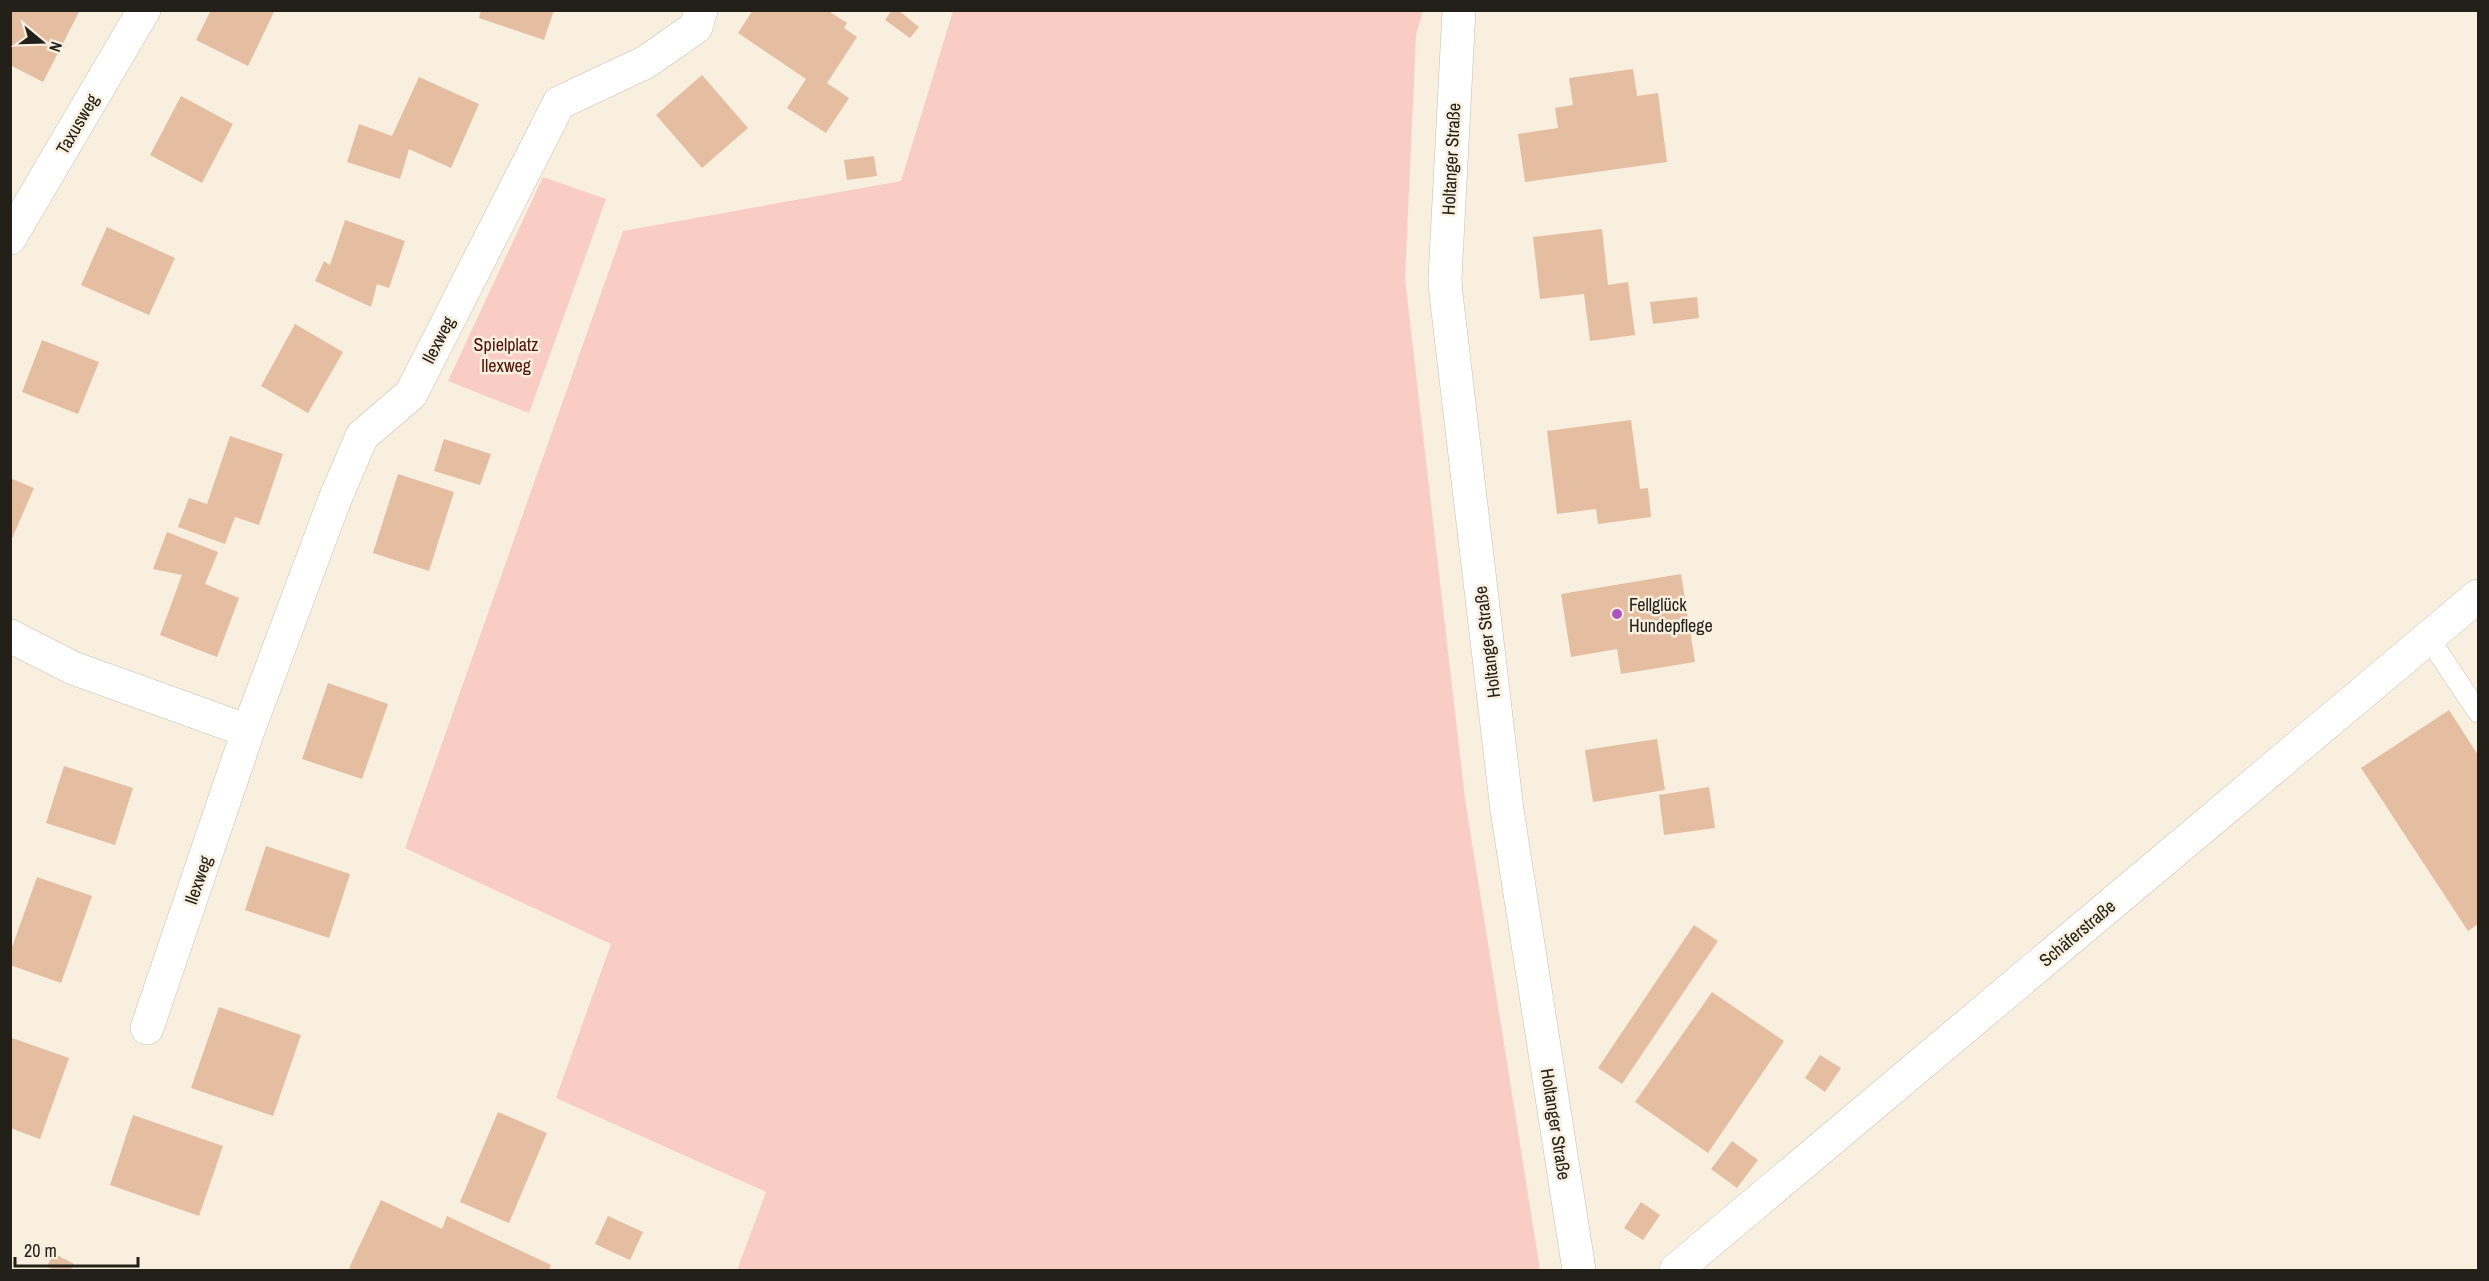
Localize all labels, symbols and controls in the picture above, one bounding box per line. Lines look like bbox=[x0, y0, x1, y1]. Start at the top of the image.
north arrow bbox=[12, 12, 72, 72]
text: N bbox=[44, 39, 68, 55]
street label: Taxusweg bbox=[50, 89, 105, 159]
street label: Holtanger Straße bbox=[1436, 102, 1466, 216]
street label: Ilexweg bbox=[416, 311, 461, 368]
park label: Spielplatz Ilexweg bbox=[474, 332, 538, 378]
street label: Holtanger Straße bbox=[1468, 585, 1506, 699]
place label: Fellglück Hundepflege bbox=[1629, 592, 1713, 638]
marker: Fellglück Hundepflege bbox=[1610, 607, 1624, 621]
street label: Ilexweg bbox=[178, 852, 218, 908]
street label: Schäferstraße bbox=[2033, 894, 2121, 972]
street label: Holtanger Straße bbox=[1535, 1067, 1577, 1181]
scale bar bbox=[15, 1230, 138, 1268]
text: 20 m bbox=[24, 1238, 57, 1263]

